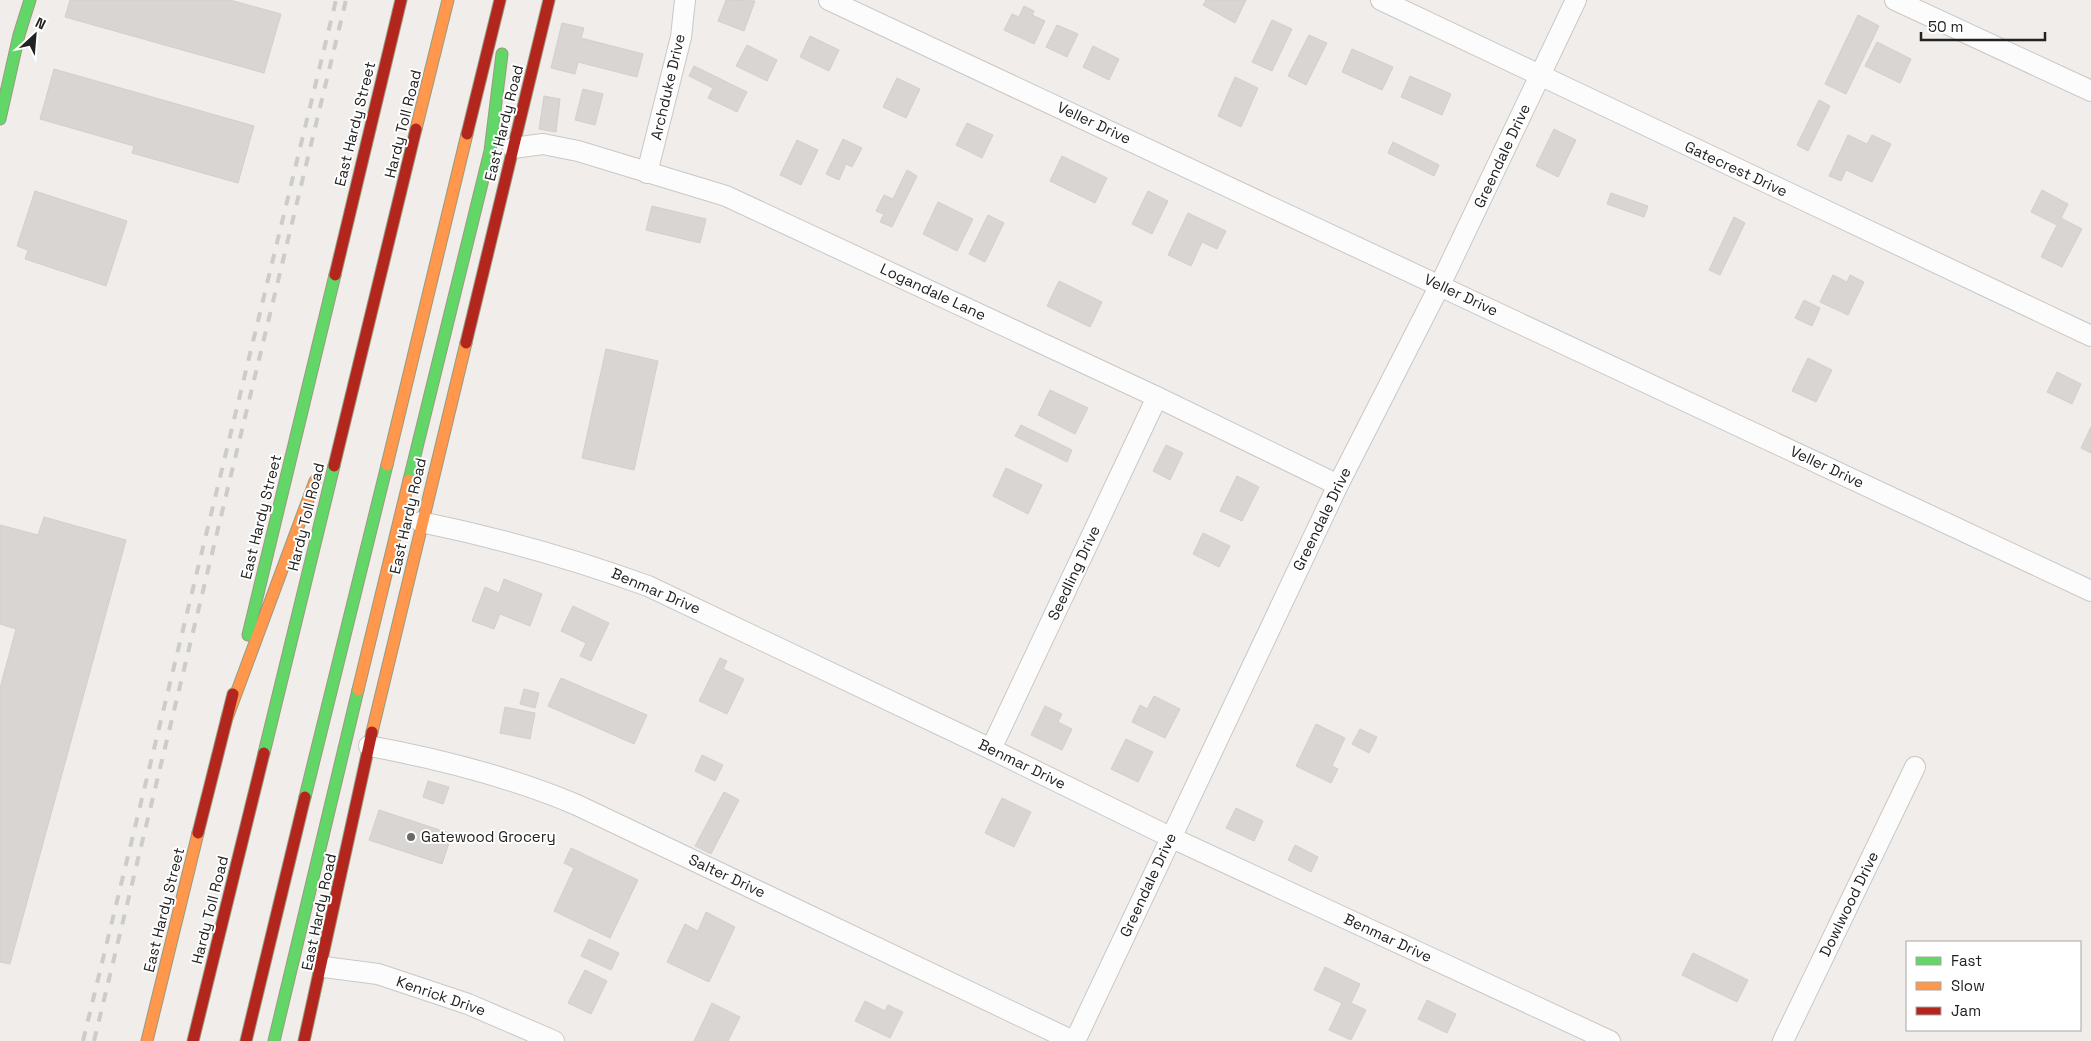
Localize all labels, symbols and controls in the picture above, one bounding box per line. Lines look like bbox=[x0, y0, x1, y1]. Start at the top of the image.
north arrow bbox=[10, 10, 60, 60]
scale bar bbox=[1921, 10, 2045, 42]
text: N bbox=[33, 13, 49, 33]
text: 50 m bbox=[1928, 17, 1963, 36]
street label: Archduke Drive bbox=[646, 32, 689, 142]
street label: East Hardy Street bbox=[330, 59, 379, 188]
street label: East Hardy Road bbox=[480, 63, 527, 183]
street label: Hardy Toll Road bbox=[380, 68, 425, 180]
street label: Veller Drive bbox=[1054, 97, 1134, 148]
street label: Greendale Drive bbox=[1469, 101, 1534, 211]
street label: Gatecrest Drive bbox=[1682, 136, 1791, 201]
street label: Logandale Lane bbox=[877, 259, 989, 324]
street label: Veller Drive bbox=[1421, 269, 1501, 320]
street label: Veller Drive bbox=[1787, 441, 1867, 492]
street label: East Hardy Street bbox=[236, 452, 285, 581]
street label: East Hardy Road bbox=[385, 456, 430, 576]
street label: Hardy Toll Road bbox=[283, 461, 328, 573]
street label: Greendale Drive bbox=[1288, 464, 1355, 574]
street label: Seedling Drive bbox=[1043, 522, 1104, 623]
street label: Benmar Drive bbox=[609, 563, 704, 618]
street label: Benmar Drive bbox=[975, 734, 1069, 793]
place label: Gatewood Grocery bbox=[421, 827, 556, 846]
street label: Greendale Drive bbox=[1115, 830, 1180, 940]
marker: Gatewood Grocery bbox=[405, 831, 417, 843]
street label: East Hardy Street bbox=[139, 845, 188, 974]
street label: Dowlwood Drive bbox=[1815, 848, 1882, 959]
street label: Salter Drive bbox=[686, 850, 769, 902]
street label: East Hardy Road bbox=[297, 852, 340, 972]
street label: Hardy Toll Road bbox=[187, 854, 232, 966]
street label: Benmar Drive bbox=[1341, 909, 1435, 966]
legend bbox=[1906, 941, 2081, 1031]
text: Fast bbox=[1951, 951, 1982, 970]
street label: Kenrick Drive bbox=[394, 971, 488, 1020]
text: Slow bbox=[1951, 976, 1985, 995]
text: Jam bbox=[1951, 1001, 1981, 1020]

